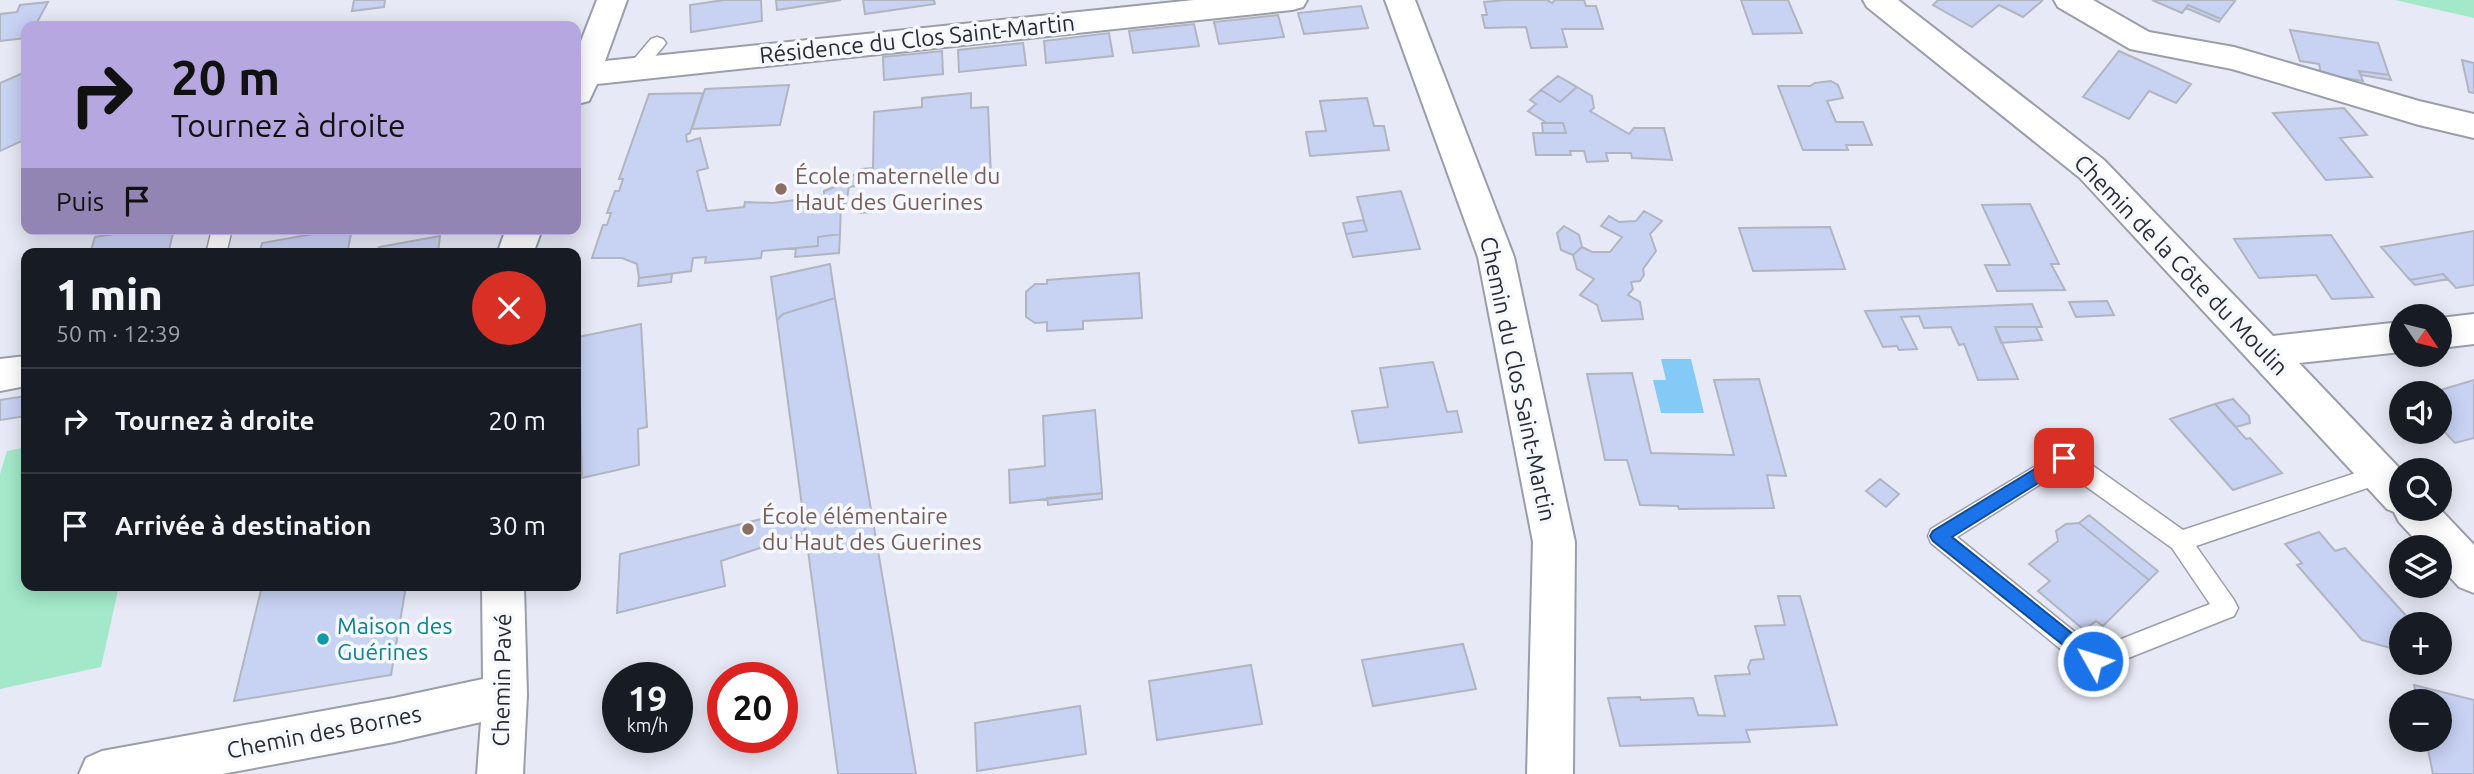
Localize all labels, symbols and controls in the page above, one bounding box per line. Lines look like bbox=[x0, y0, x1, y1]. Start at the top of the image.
street label: Résidence du Clos Saint-Martin bbox=[758, 9, 1076, 68]
icon: right bbox=[56, 49, 147, 140]
text: 20 m bbox=[171, 49, 280, 104]
text: Tournez à droite bbox=[171, 107, 406, 143]
street label: Chemin de la Côte du Moulin bbox=[2070, 150, 2293, 380]
place label: École maternelle du Haut des Guerines bbox=[795, 162, 1000, 214]
marker: École maternelle du Haut des Guerines bbox=[773, 181, 789, 197]
icon: arrive bbox=[118, 182, 156, 220]
text: Puis bbox=[56, 187, 104, 216]
street label: Chemin du Clos Saint-Martin bbox=[1476, 234, 1561, 524]
text: 1 min bbox=[56, 271, 163, 318]
button: close bbox=[472, 271, 546, 345]
north arrow bbox=[2389, 304, 2452, 368]
map controls bbox=[2389, 304, 2452, 752]
text: 50 m · 12:39 bbox=[56, 321, 181, 346]
button: sound bbox=[2389, 381, 2452, 444]
icon: right bbox=[56, 402, 94, 440]
text: Tournez à droite bbox=[115, 406, 314, 435]
text: 20 m bbox=[488, 406, 546, 435]
pin bbox=[2034, 428, 2094, 488]
icon: arrive bbox=[2045, 439, 2083, 477]
button: search bbox=[2389, 458, 2452, 521]
place label: École élémentaire du Haut des Guerines bbox=[762, 502, 982, 554]
icon: arrive bbox=[56, 507, 94, 545]
text: Arrivée à destination bbox=[115, 511, 371, 540]
text: 30 m bbox=[488, 511, 546, 540]
marker: École élémentaire du Haut des Guerines bbox=[740, 521, 756, 537]
button: layers bbox=[2389, 535, 2452, 598]
button: + bbox=[2389, 612, 2452, 675]
place label: Maison des Guérines bbox=[337, 613, 452, 664]
street label: Chemin Pavé bbox=[488, 613, 515, 747]
position arrow bbox=[2056, 624, 2130, 698]
marker: Maison des Guérines bbox=[315, 631, 331, 647]
speed limit sign: 20 bbox=[707, 662, 798, 753]
text: 19 bbox=[628, 678, 667, 718]
button: − bbox=[2389, 689, 2452, 752]
street label: Chemin des Bornes bbox=[224, 700, 423, 763]
text: km/h bbox=[627, 715, 668, 735]

